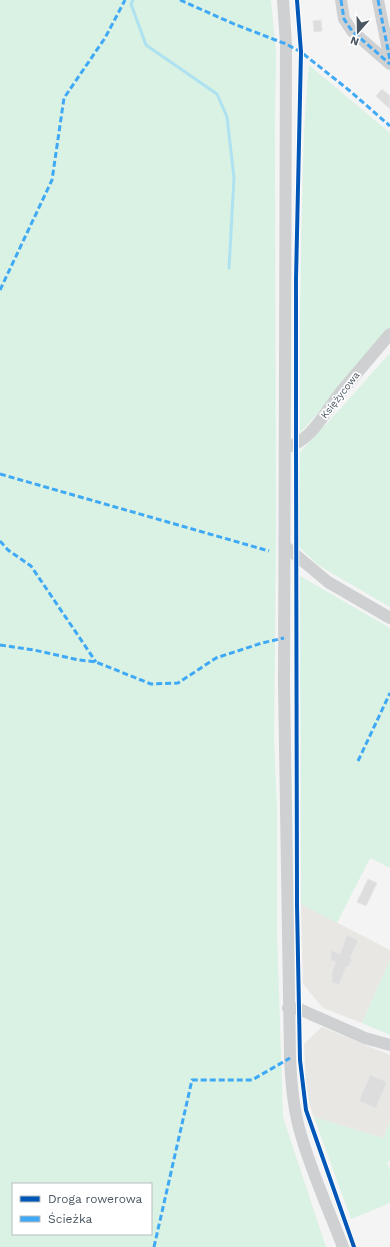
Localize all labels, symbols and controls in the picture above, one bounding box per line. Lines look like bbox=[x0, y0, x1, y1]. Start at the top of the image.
north arrow bbox=[338, 12, 378, 52]
text: N bbox=[349, 33, 361, 48]
street label: Księżycowa bbox=[318, 369, 362, 420]
legend bbox=[12, 1183, 152, 1235]
text: Droga rowerowa bbox=[48, 1192, 143, 1206]
text: Ścieżka bbox=[48, 1212, 93, 1226]

